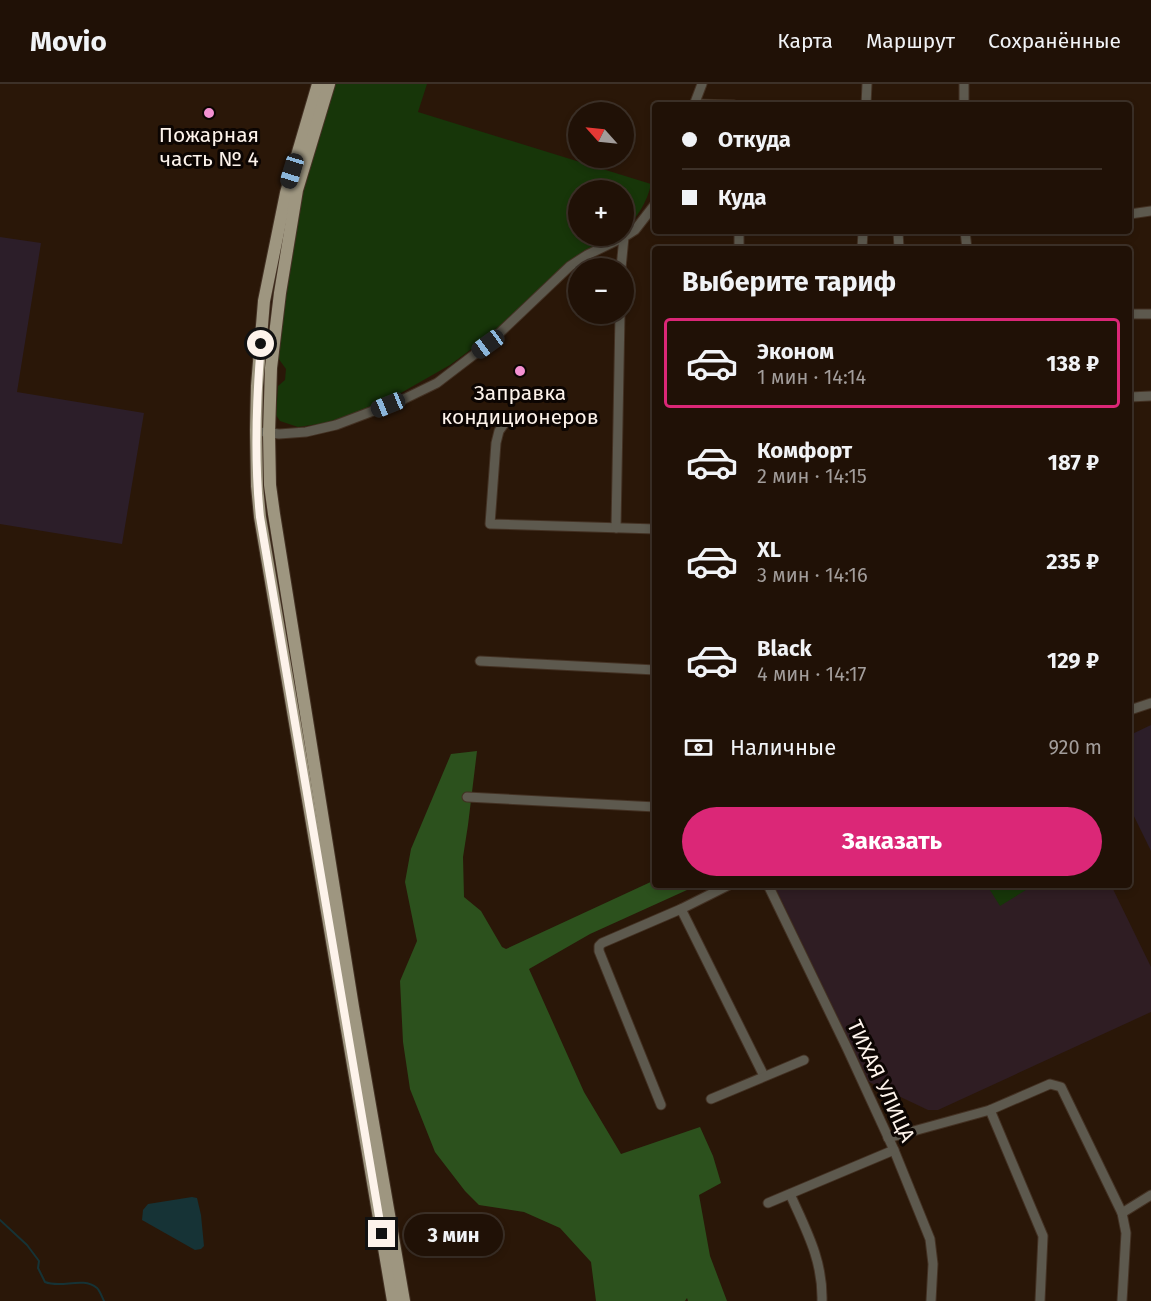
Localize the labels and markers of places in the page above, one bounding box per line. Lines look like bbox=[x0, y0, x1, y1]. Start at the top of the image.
marker: Пожарная часть № 4 bbox=[202, 106, 216, 120]
place label: Пожарная часть № 4 bbox=[159, 122, 259, 172]
marker: Заправка кондиционеров bbox=[513, 364, 527, 378]
place label: Заправка кондиционеров bbox=[441, 380, 599, 430]

